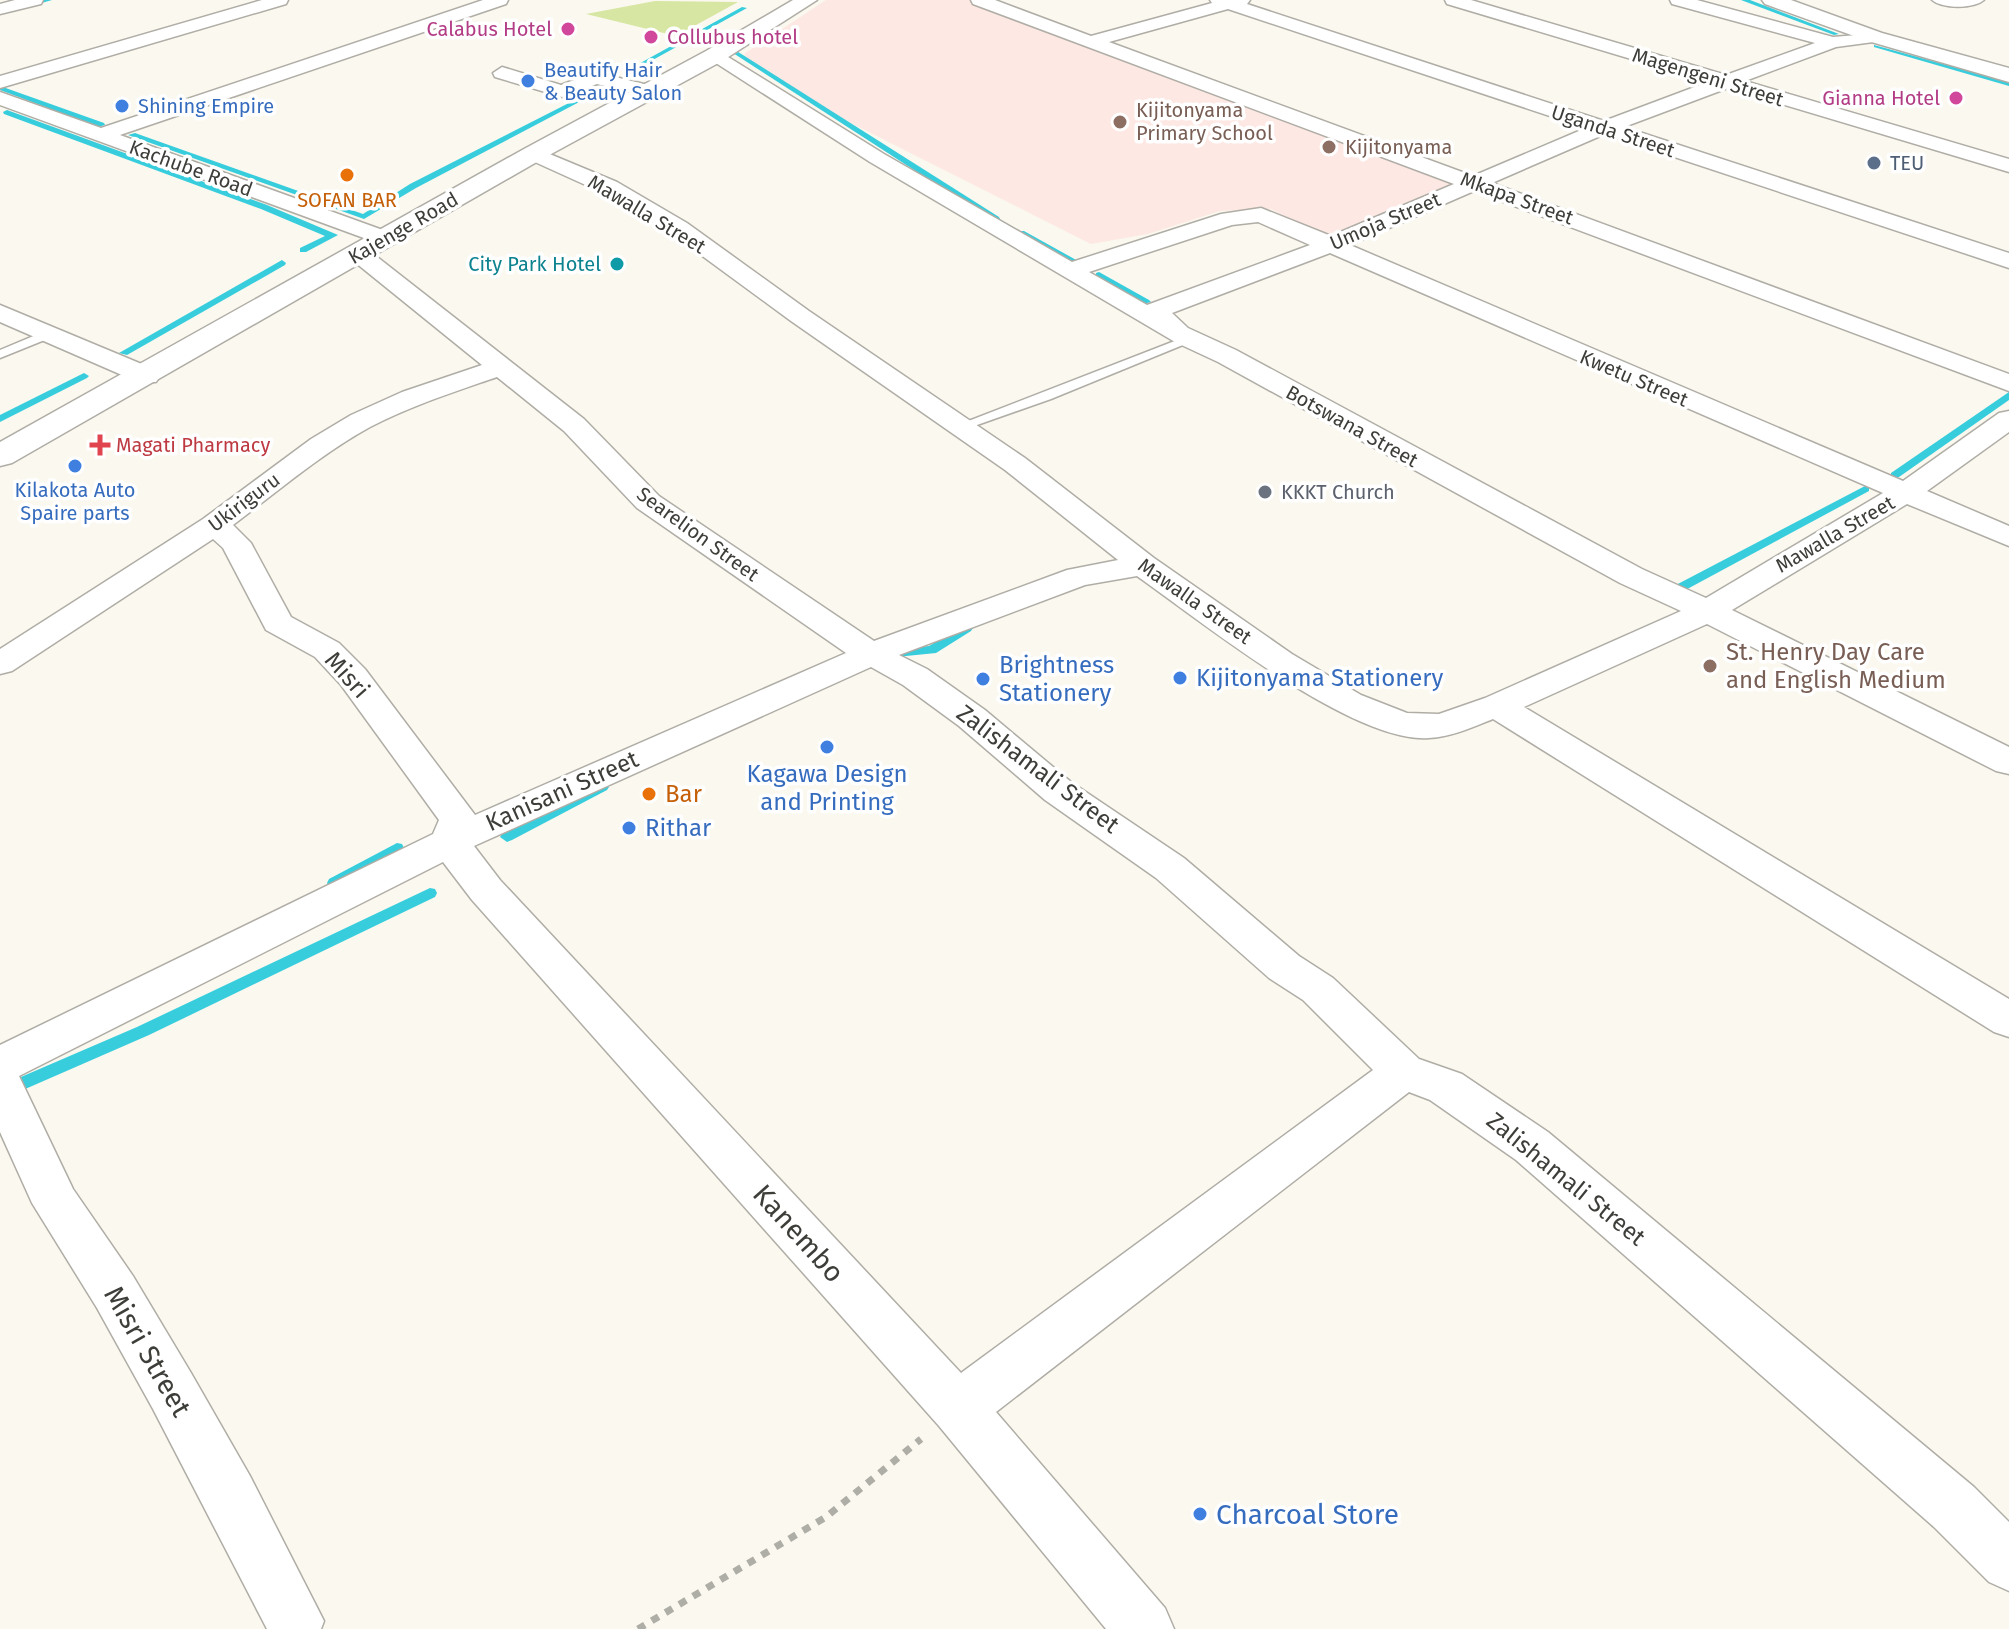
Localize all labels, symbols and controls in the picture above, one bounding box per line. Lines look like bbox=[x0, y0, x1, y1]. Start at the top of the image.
place label: Calabus Hotel bbox=[427, 17, 552, 41]
marker: Calabus Hotel bbox=[559, 20, 577, 38]
place label: Collubus hotel bbox=[667, 25, 798, 49]
marker: Collubus hotel bbox=[642, 28, 660, 46]
street label: Magengeni Street bbox=[1629, 43, 1787, 112]
place label: Beautify Hair & Beauty Salon bbox=[544, 58, 682, 105]
marker: Beautify Hair & Beauty Salon bbox=[519, 72, 537, 90]
place label: Gianna Hotel bbox=[1822, 86, 1940, 110]
marker: Gianna Hotel bbox=[1947, 89, 1965, 107]
place label: Shining Empire bbox=[138, 94, 274, 118]
marker: Shining Empire bbox=[113, 97, 131, 115]
place label: Kijitonyama Primary School bbox=[1136, 98, 1273, 145]
street label: Uganda Street bbox=[1548, 100, 1678, 162]
marker: Kijitonyama Primary School bbox=[1111, 113, 1129, 131]
street label: Kachube Road bbox=[126, 135, 256, 201]
place label: Kijitonyama bbox=[1345, 135, 1452, 159]
marker: Kijitonyama bbox=[1320, 138, 1338, 156]
place label: TEU bbox=[1890, 151, 1924, 175]
marker: TEU bbox=[1865, 154, 1883, 172]
marker: SOFAN BAR bbox=[338, 166, 356, 184]
street label: Mkapa Street bbox=[1457, 166, 1578, 230]
street label: Mawalla Street bbox=[584, 169, 711, 259]
street label: Kajenge Road bbox=[344, 187, 462, 269]
street label: Umoja Street bbox=[1326, 187, 1445, 255]
place label: SOFAN BAR bbox=[297, 188, 397, 212]
place label: City Park Hotel bbox=[468, 252, 601, 276]
marker: City Park Hotel bbox=[608, 255, 626, 273]
street label: Kwetu Street bbox=[1576, 344, 1692, 412]
street label: Botswana Street bbox=[1282, 380, 1423, 473]
place label: Magati Pharmacy bbox=[116, 433, 270, 457]
marker: Magati Pharmacy bbox=[91, 436, 109, 454]
marker: Kilakota Auto Spaire parts bbox=[66, 457, 84, 475]
street label: Ukiriguru bbox=[203, 467, 285, 537]
place label: Kilakota Auto Spaire parts bbox=[15, 478, 135, 525]
place label: KKKT Church bbox=[1281, 480, 1395, 504]
street label: Searelion Street bbox=[632, 482, 764, 587]
marker: KKKT Church bbox=[1256, 483, 1274, 501]
street label: Mawalla Street bbox=[1771, 490, 1899, 578]
street label: Mawalla Street bbox=[1134, 553, 1257, 649]
place label: St. Henry Day Care and English Medium bbox=[1726, 638, 1946, 694]
street label: Misri bbox=[319, 646, 375, 704]
place label: Brightness Stationery bbox=[999, 651, 1114, 707]
marker: St. Henry Day Care and English Medium bbox=[1701, 657, 1719, 675]
place label: Kijitonyama Stationery bbox=[1196, 664, 1444, 692]
marker: Kijitonyama Stationery bbox=[1171, 669, 1189, 687]
marker: Brightness Stationery bbox=[974, 670, 992, 688]
street label: Zalishamali Street bbox=[951, 699, 1125, 839]
marker: Kagawa Design and Printing bbox=[818, 738, 836, 756]
street label: Kanisani Street bbox=[481, 745, 643, 837]
place label: Kagawa Design and Printing bbox=[746, 760, 908, 816]
place label: Bar bbox=[665, 780, 703, 808]
marker: Bar bbox=[640, 785, 658, 803]
place label: Rithar bbox=[645, 814, 712, 842]
marker: Rithar bbox=[620, 819, 638, 837]
street label: Zalishamali Street bbox=[1481, 1107, 1651, 1252]
street label: Kanembo bbox=[746, 1178, 851, 1289]
street label: Misri Street bbox=[97, 1280, 199, 1423]
place label: Charcoal Store bbox=[1216, 1498, 1399, 1531]
marker: Charcoal Store bbox=[1191, 1505, 1209, 1523]

